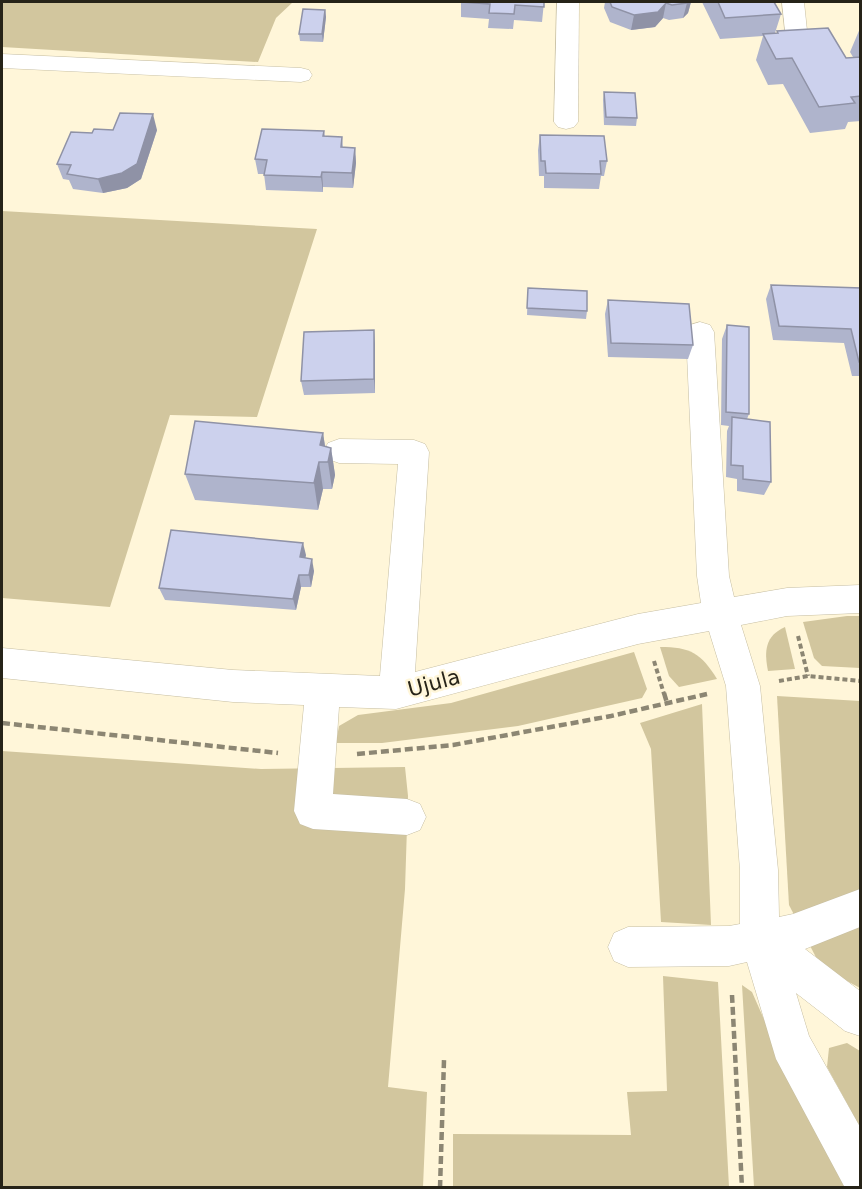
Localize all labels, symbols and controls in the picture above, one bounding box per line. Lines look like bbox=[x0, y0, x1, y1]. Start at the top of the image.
street label: Ujula bbox=[405, 665, 463, 701]

